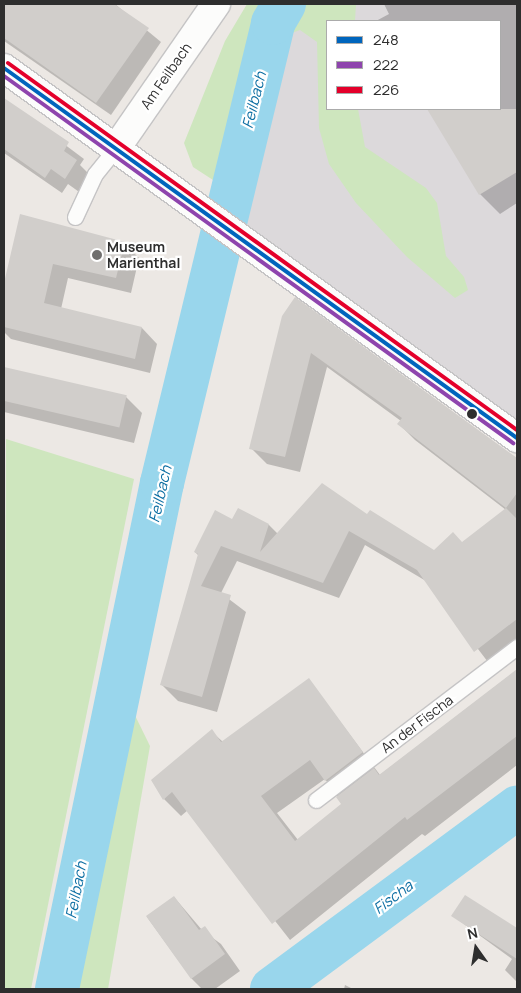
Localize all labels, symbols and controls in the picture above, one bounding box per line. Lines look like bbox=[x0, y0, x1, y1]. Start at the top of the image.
legend bbox=[326, 20, 501, 110]
text: 248 bbox=[373, 29, 399, 50]
street label: Am Feilbach bbox=[137, 40, 195, 112]
text: 222 bbox=[373, 54, 399, 75]
water label: Feilbach bbox=[238, 70, 270, 130]
text: 226 bbox=[373, 79, 399, 100]
place label: Museum Marienthal bbox=[107, 239, 180, 272]
marker: Museum Marienthal bbox=[91, 249, 103, 261]
unlabelled marker bbox=[467, 409, 477, 419]
water label: Feilbach bbox=[145, 464, 175, 524]
street label: An der Fischa bbox=[378, 691, 456, 757]
water label: Feilbach bbox=[62, 860, 90, 920]
water label: Fischa bbox=[370, 876, 416, 918]
north arrow bbox=[451, 923, 501, 973]
text: N bbox=[465, 923, 480, 943]

